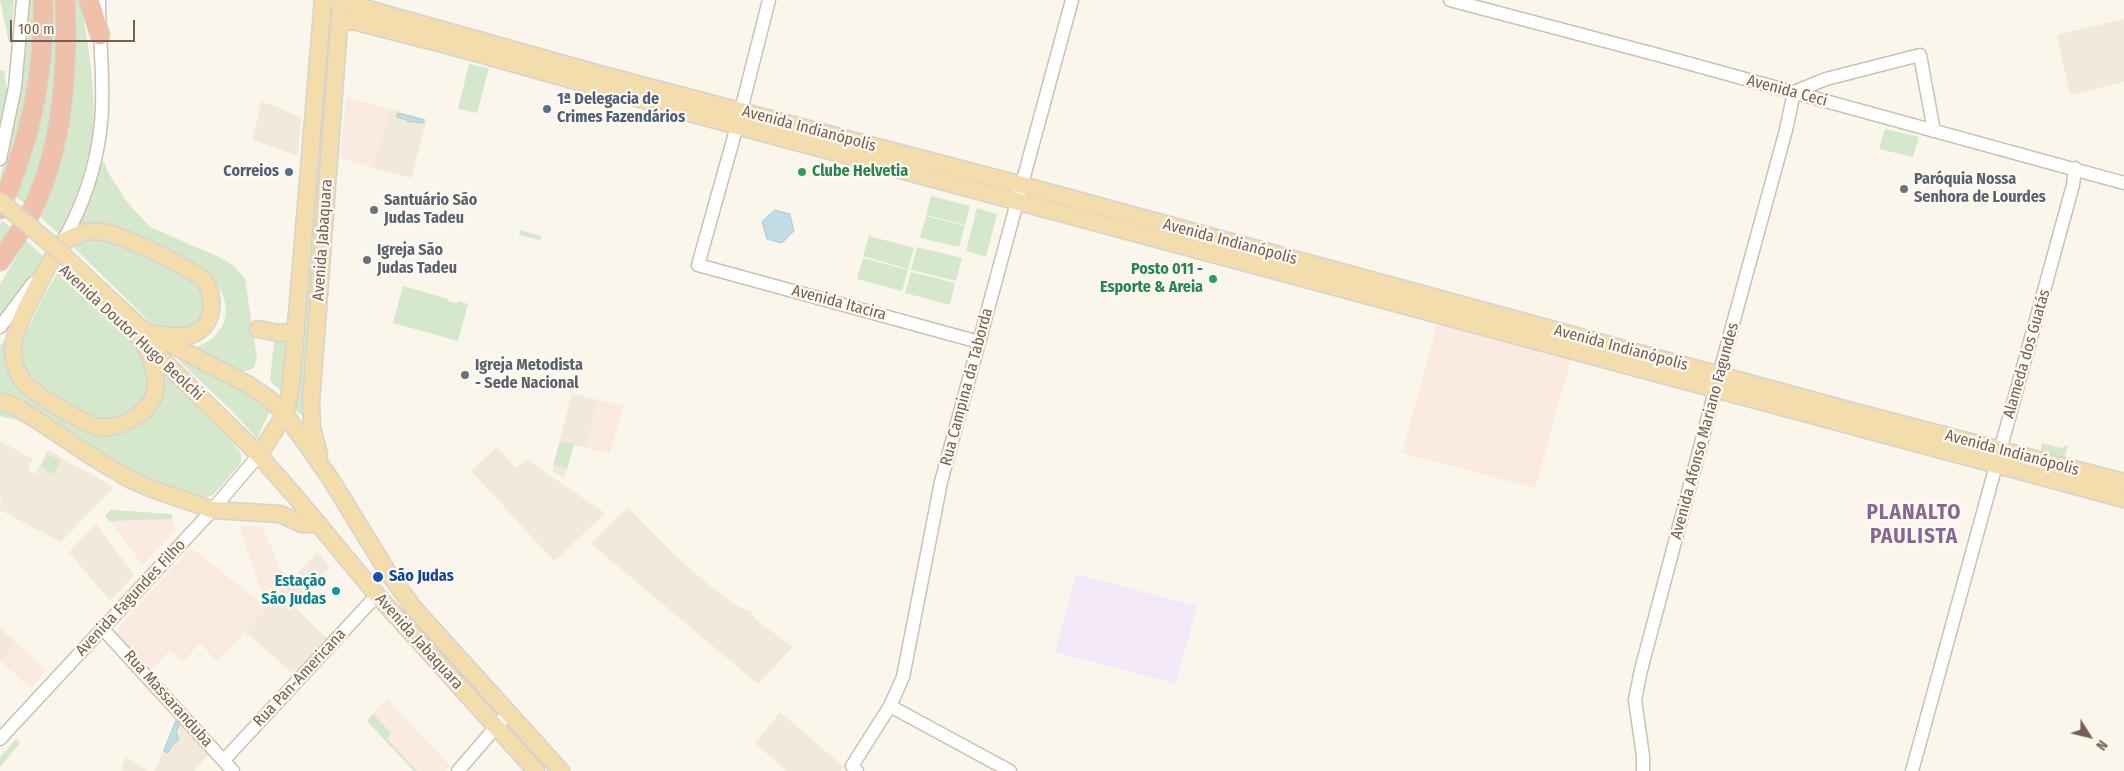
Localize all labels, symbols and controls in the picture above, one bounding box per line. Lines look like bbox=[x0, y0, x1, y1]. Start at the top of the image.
scale bar bbox=[12, 10, 138, 42]
text: 100 m bbox=[18, 20, 55, 38]
street label: Avenida Ceci bbox=[1745, 71, 1829, 111]
place label: 1ª Delegacia de Crimes Fazendários bbox=[557, 90, 685, 128]
street label: Avenida Indianópolis bbox=[740, 102, 878, 156]
marker: 1ª Delegacia de Crimes Fazendários bbox=[541, 103, 553, 115]
place label: Correios bbox=[223, 162, 279, 182]
place label: Clube Helvetia bbox=[812, 162, 908, 182]
marker: Correios bbox=[283, 166, 295, 178]
marker: Clube Helvetia bbox=[796, 166, 808, 178]
place label: Paróquia Nossa Senhora de Lourdes bbox=[1914, 170, 2046, 208]
street label: Avenida Jabaquara bbox=[309, 178, 337, 302]
marker: Paróquia Nossa Senhora de Lourdes bbox=[1898, 183, 1910, 195]
place label: Santuário São Judas Tadeu bbox=[384, 191, 477, 229]
marker: Santuário São Judas Tadeu bbox=[368, 204, 380, 216]
street label: Avenida Indianópolis bbox=[1161, 215, 1299, 269]
place label: Igreja São Judas Tadeu bbox=[377, 241, 457, 279]
marker: Igreja São Judas Tadeu bbox=[361, 254, 373, 266]
place label: Posto 011 - Esporte & Areia bbox=[1100, 260, 1203, 298]
street label: Avenida Doutor Hugo Beolchi bbox=[55, 261, 207, 405]
marker: Posto 011 - Esporte & Areia bbox=[1207, 273, 1219, 285]
street label: Avenida Itacira bbox=[790, 281, 888, 325]
street label: Alameda dos Guatás bbox=[1999, 287, 2055, 421]
street label: Rua Campina da Taborda bbox=[937, 306, 997, 468]
street label: Avenida Indianópolis bbox=[1552, 321, 1690, 375]
street label: Avenida Afonso Mariano Fagundes bbox=[1667, 321, 1743, 541]
place label: Igreja Metodista - Sede Nacional bbox=[475, 356, 583, 394]
marker: Igreja Metodista - Sede Nacional bbox=[459, 369, 471, 381]
street label: Avenida Indianópolis bbox=[1943, 426, 2081, 480]
district label: PLANALTO PAULISTA bbox=[1865, 500, 1963, 550]
street label: Avenida Fagundes Filho bbox=[72, 536, 190, 660]
place label: São Judas bbox=[389, 567, 454, 587]
marker: São Judas bbox=[371, 570, 385, 584]
place label: Estação São Judas bbox=[261, 572, 326, 610]
marker: Estação São Judas bbox=[330, 585, 342, 597]
street label: Avenida Jabaquara bbox=[371, 590, 467, 694]
street label: Rua Pan-Americana bbox=[250, 625, 350, 731]
street label: Rua Massaranduba bbox=[120, 647, 216, 751]
north arrow bbox=[2064, 711, 2114, 761]
text: N bbox=[2092, 737, 2111, 753]

